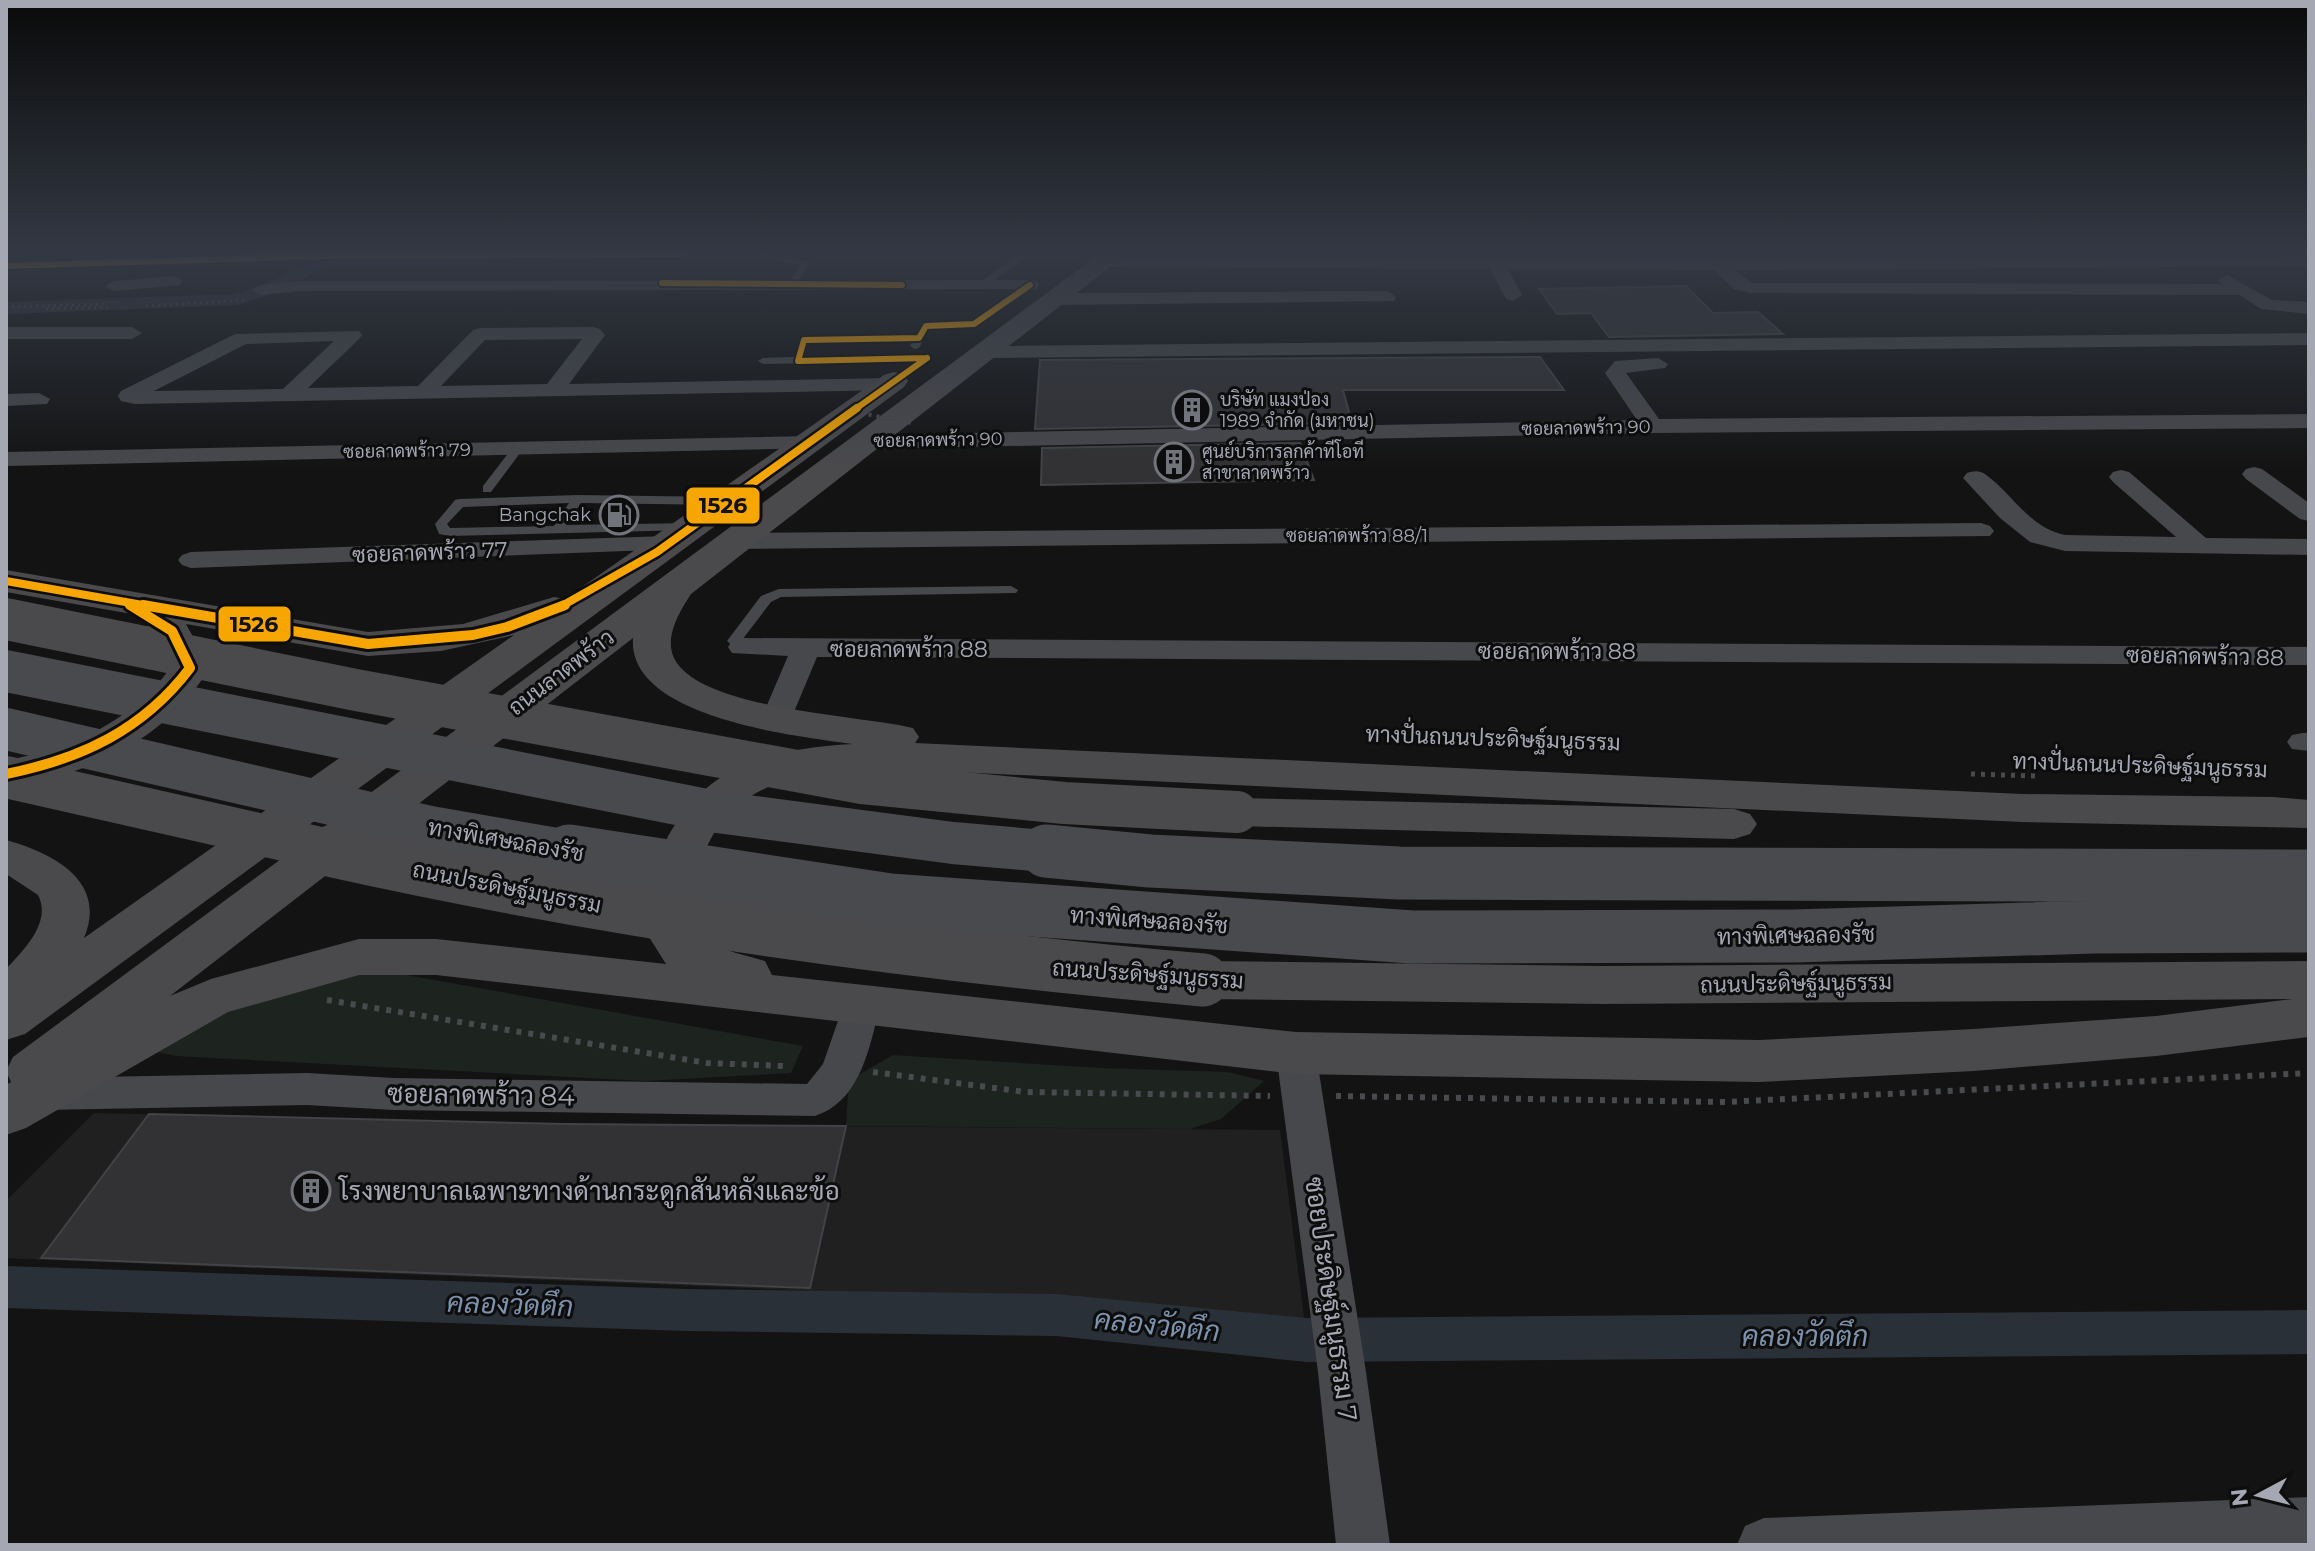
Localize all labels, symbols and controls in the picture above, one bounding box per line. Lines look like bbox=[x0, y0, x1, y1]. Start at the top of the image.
building icon: บริษัท แมงป่อง 1989 จำกัด (มหาชน) bbox=[1171, 389, 1213, 431]
place label: บริษัท แมงป่อง 1989 จำกัด (มหาชน) bbox=[1220, 389, 1375, 432]
street label: ซอยลาดพร้าว 90 bbox=[1521, 415, 1651, 440]
street label: ซอยลาดพร้าว 90 bbox=[873, 427, 1003, 452]
street label: ซอยลาดพร้าว 79 bbox=[343, 438, 471, 463]
place label: ศูนย์บริการลูกค้าทีโอที สาขาลาดพร้าว bbox=[1202, 439, 1364, 484]
building icon: ศูนย์บริการลูกค้าทีโอที สาขาลาดพร้าว bbox=[1153, 441, 1195, 483]
line badge: 1526 bbox=[685, 486, 761, 525]
text: 1526 bbox=[699, 492, 747, 519]
fuel station icon: Bangchak bbox=[598, 494, 640, 536]
place label: Bangchak bbox=[499, 504, 591, 526]
street label: ซอยลาดพร้าว 88/1 bbox=[1286, 524, 1428, 547]
street label: ซอยลาดพร้าว 77 bbox=[352, 535, 508, 569]
line badge: 1526 bbox=[217, 605, 292, 643]
text: 1526 bbox=[230, 611, 278, 638]
street label: ถนนลาดพร้าว bbox=[502, 623, 620, 721]
street label: ซอยลาดพร้าว 88 bbox=[830, 635, 988, 663]
street label: ซอยลาดพร้าว 88 bbox=[1478, 637, 1636, 665]
street label: ซอยลาดพร้าว 88 bbox=[2126, 641, 2284, 671]
street label: ทางปั่นถนนประดิษฐ์มนูธรรม bbox=[1365, 715, 1621, 758]
street label: ทางปั่นถนนประดิษฐ์มนูธรรม bbox=[2012, 742, 2268, 785]
street label: ทางพิเศษฉลองรัช bbox=[426, 813, 586, 868]
street label: ถนนประดิษฐ์มนูธรรม bbox=[410, 855, 604, 921]
street label: ทางพิเศษฉลองรัช bbox=[1069, 902, 1229, 939]
street label: ทางพิเศษฉลองรัช bbox=[1717, 921, 1875, 950]
street label: ถนนประดิษฐ์มนูธรรม bbox=[1051, 953, 1245, 997]
street label: ถนนประดิษฐ์มนูธรรม bbox=[1700, 967, 1892, 1001]
street label: ซอยลาดพร้าว 84 bbox=[387, 1077, 575, 1113]
building icon: โรงพยาบาลเฉพาะทางด้านกระดูกสันหลังและข้อ bbox=[290, 1170, 332, 1212]
place label: โรงพยาบาลเฉพาะทางด้านกระดูกสันหลังและข้อ bbox=[337, 1175, 840, 1209]
street label: ซอยประดิษฐ์มนูธรรม 7 bbox=[1296, 1175, 1365, 1424]
water label: คลองวัดตึก bbox=[446, 1284, 574, 1323]
water label: คลองวัดตึก bbox=[1092, 1300, 1222, 1349]
water label: คลองวัดตึก bbox=[1742, 1318, 1868, 1353]
north arrow bbox=[2219, 1455, 2299, 1535]
text: N bbox=[2225, 1487, 2254, 1508]

